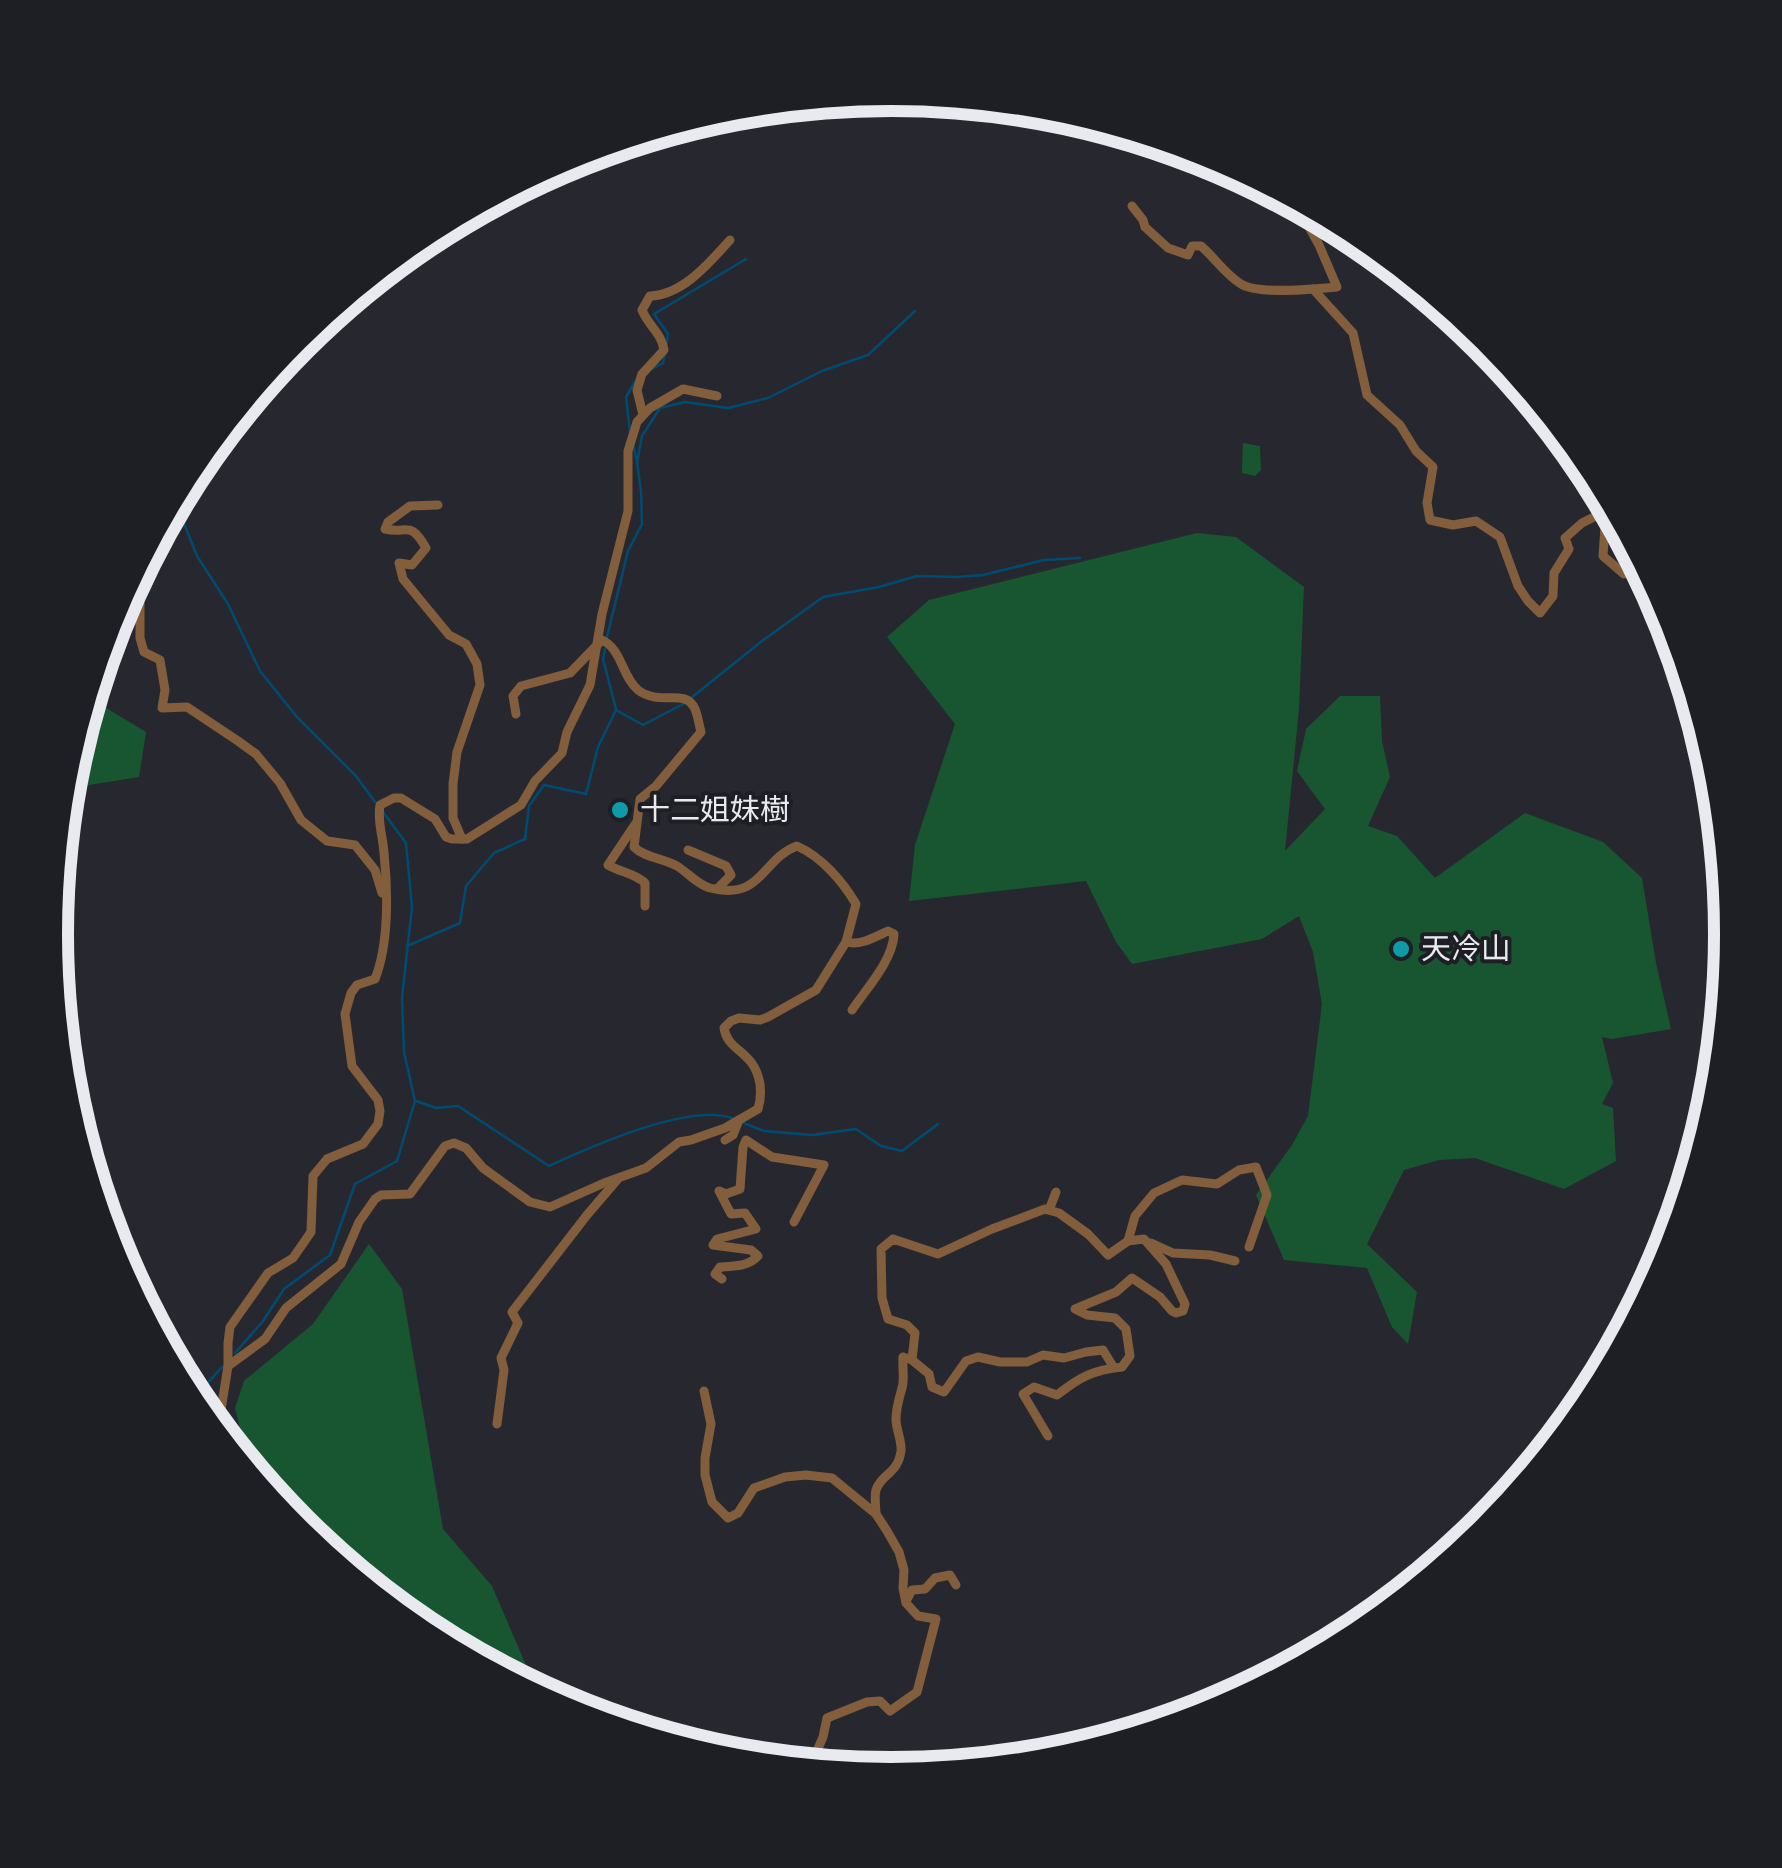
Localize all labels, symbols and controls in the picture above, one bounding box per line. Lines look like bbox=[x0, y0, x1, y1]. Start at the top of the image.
place label: 十二姐妹樹 bbox=[640, 792, 790, 828]
marker: 十二姐妹樹 bbox=[609, 799, 631, 821]
place label: 天冷山 bbox=[1421, 931, 1511, 967]
marker: 天冷山 bbox=[1390, 938, 1412, 960]

